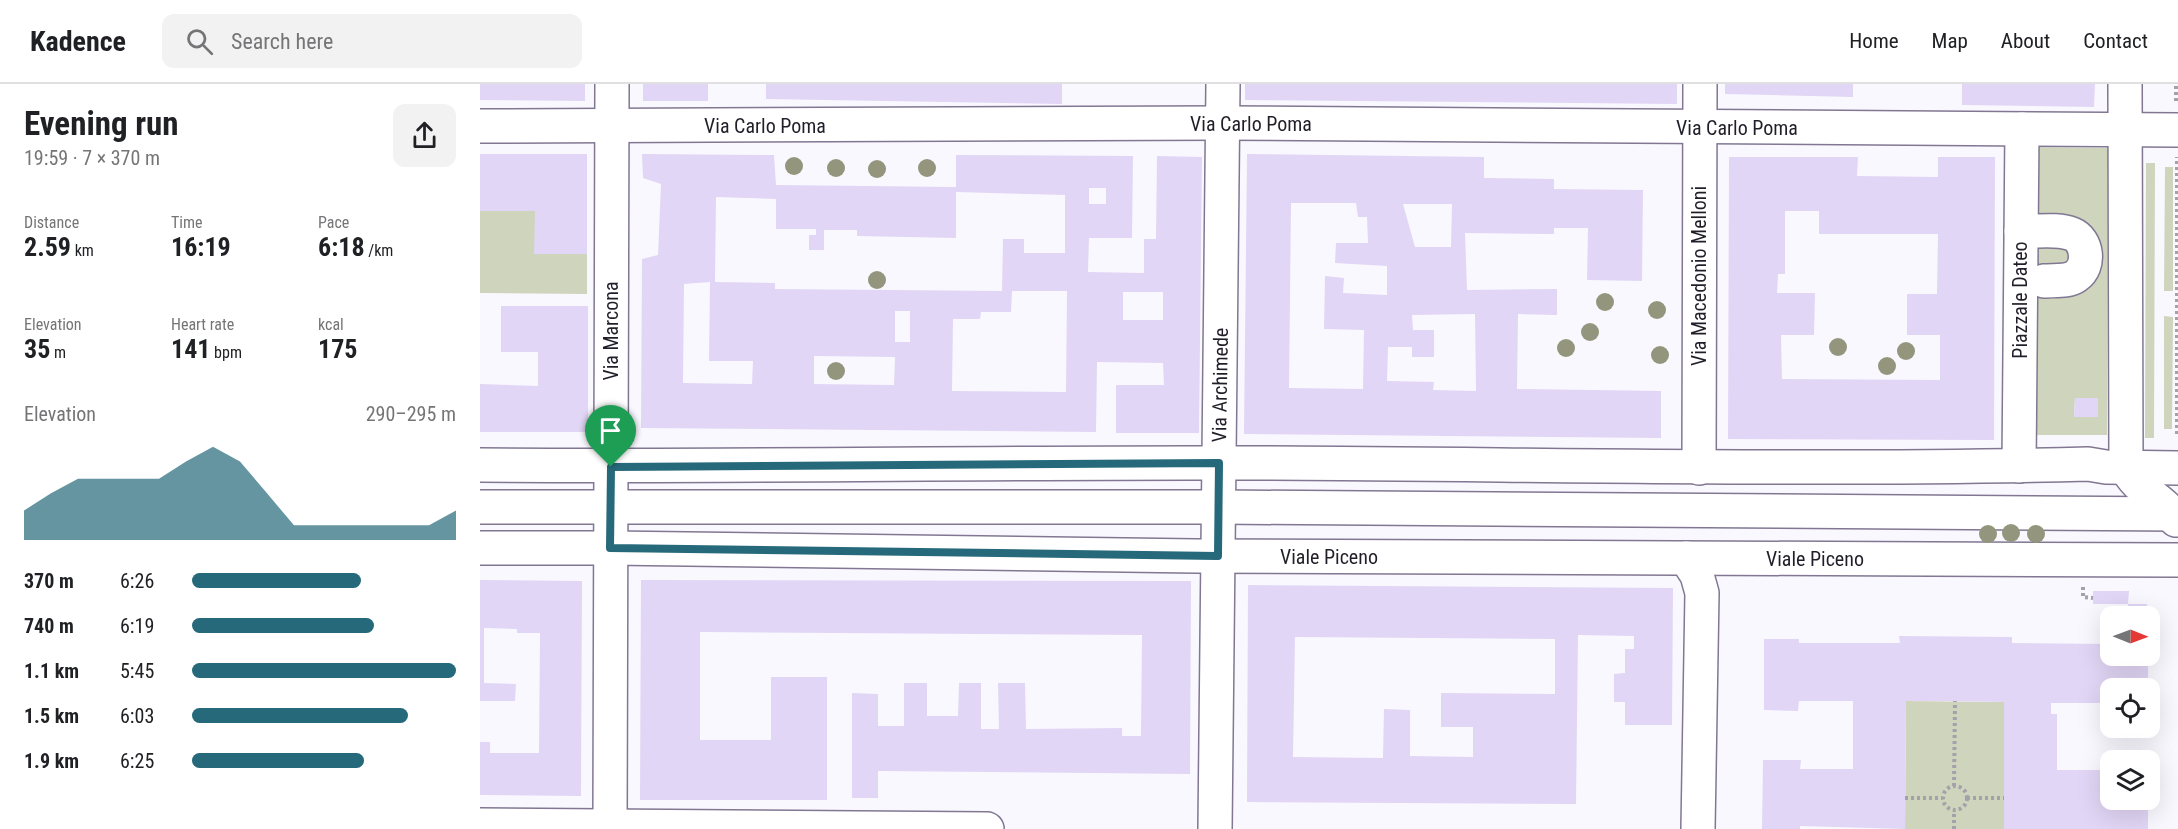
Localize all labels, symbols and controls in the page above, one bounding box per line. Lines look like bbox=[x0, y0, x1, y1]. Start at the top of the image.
search box bbox=[162, 14, 582, 68]
text: Kadence bbox=[30, 25, 126, 58]
icon: search bbox=[183, 25, 216, 58]
text: Search here bbox=[231, 29, 333, 54]
text: Home bbox=[1849, 29, 1899, 53]
text: Map bbox=[1932, 29, 1968, 53]
text: About bbox=[2001, 29, 2050, 53]
text: Contact bbox=[2083, 29, 2148, 53]
text: Evening run bbox=[24, 104, 179, 143]
button: share bbox=[393, 104, 456, 167]
street label: Via Carlo Poma bbox=[1190, 112, 1312, 136]
street label: Via Carlo Poma bbox=[704, 114, 826, 138]
street label: Via Carlo Poma bbox=[1676, 116, 1798, 140]
text: 19:59 · 7 × 370 m bbox=[24, 146, 160, 170]
street label: Via Macedonio Melloni bbox=[1687, 186, 1711, 366]
text: Distance bbox=[24, 213, 79, 232]
text: Time bbox=[171, 213, 203, 232]
text: Pace bbox=[318, 213, 349, 232]
text: 2.59 bbox=[24, 232, 71, 262]
text: 16:19 bbox=[171, 232, 231, 262]
text: 6:18 bbox=[318, 232, 365, 262]
text: km bbox=[71, 241, 94, 260]
text: /km bbox=[365, 241, 393, 260]
street label: Piazzale Dateo bbox=[2008, 241, 2032, 359]
street label: Via Marcona bbox=[599, 281, 623, 381]
text: Elevation bbox=[24, 315, 82, 334]
text: Heart rate bbox=[171, 315, 234, 334]
text: kcal bbox=[318, 315, 344, 334]
street label: Via Archimede bbox=[1207, 327, 1233, 443]
text: 35 bbox=[24, 334, 50, 364]
text: 141 bbox=[171, 334, 210, 364]
text: 175 bbox=[318, 334, 357, 364]
text: m bbox=[50, 343, 66, 362]
text: bpm bbox=[210, 343, 242, 362]
text: Elevation bbox=[24, 402, 96, 426]
text: 290–295 m bbox=[366, 402, 456, 426]
pin bbox=[585, 405, 636, 467]
icon: arrive bbox=[594, 414, 627, 447]
street label: Viale Piceno bbox=[1280, 545, 1378, 569]
street label: Viale Piceno bbox=[1766, 547, 1864, 571]
text: 370 m bbox=[24, 569, 74, 593]
text: 6:26 bbox=[120, 569, 154, 593]
north arrow bbox=[2100, 606, 2160, 666]
map controls bbox=[2100, 606, 2160, 810]
text: 740 m bbox=[24, 614, 74, 638]
text: 6:19 bbox=[120, 614, 154, 638]
text: 1.1 km bbox=[24, 659, 79, 683]
text: 5:45 bbox=[120, 659, 154, 683]
button: locate bbox=[2100, 678, 2160, 738]
text: 1.5 km bbox=[24, 704, 79, 728]
text: 6:03 bbox=[120, 704, 154, 728]
text: 1.9 km bbox=[24, 749, 79, 773]
text: 6:25 bbox=[120, 749, 154, 773]
button: layers bbox=[2100, 750, 2160, 810]

